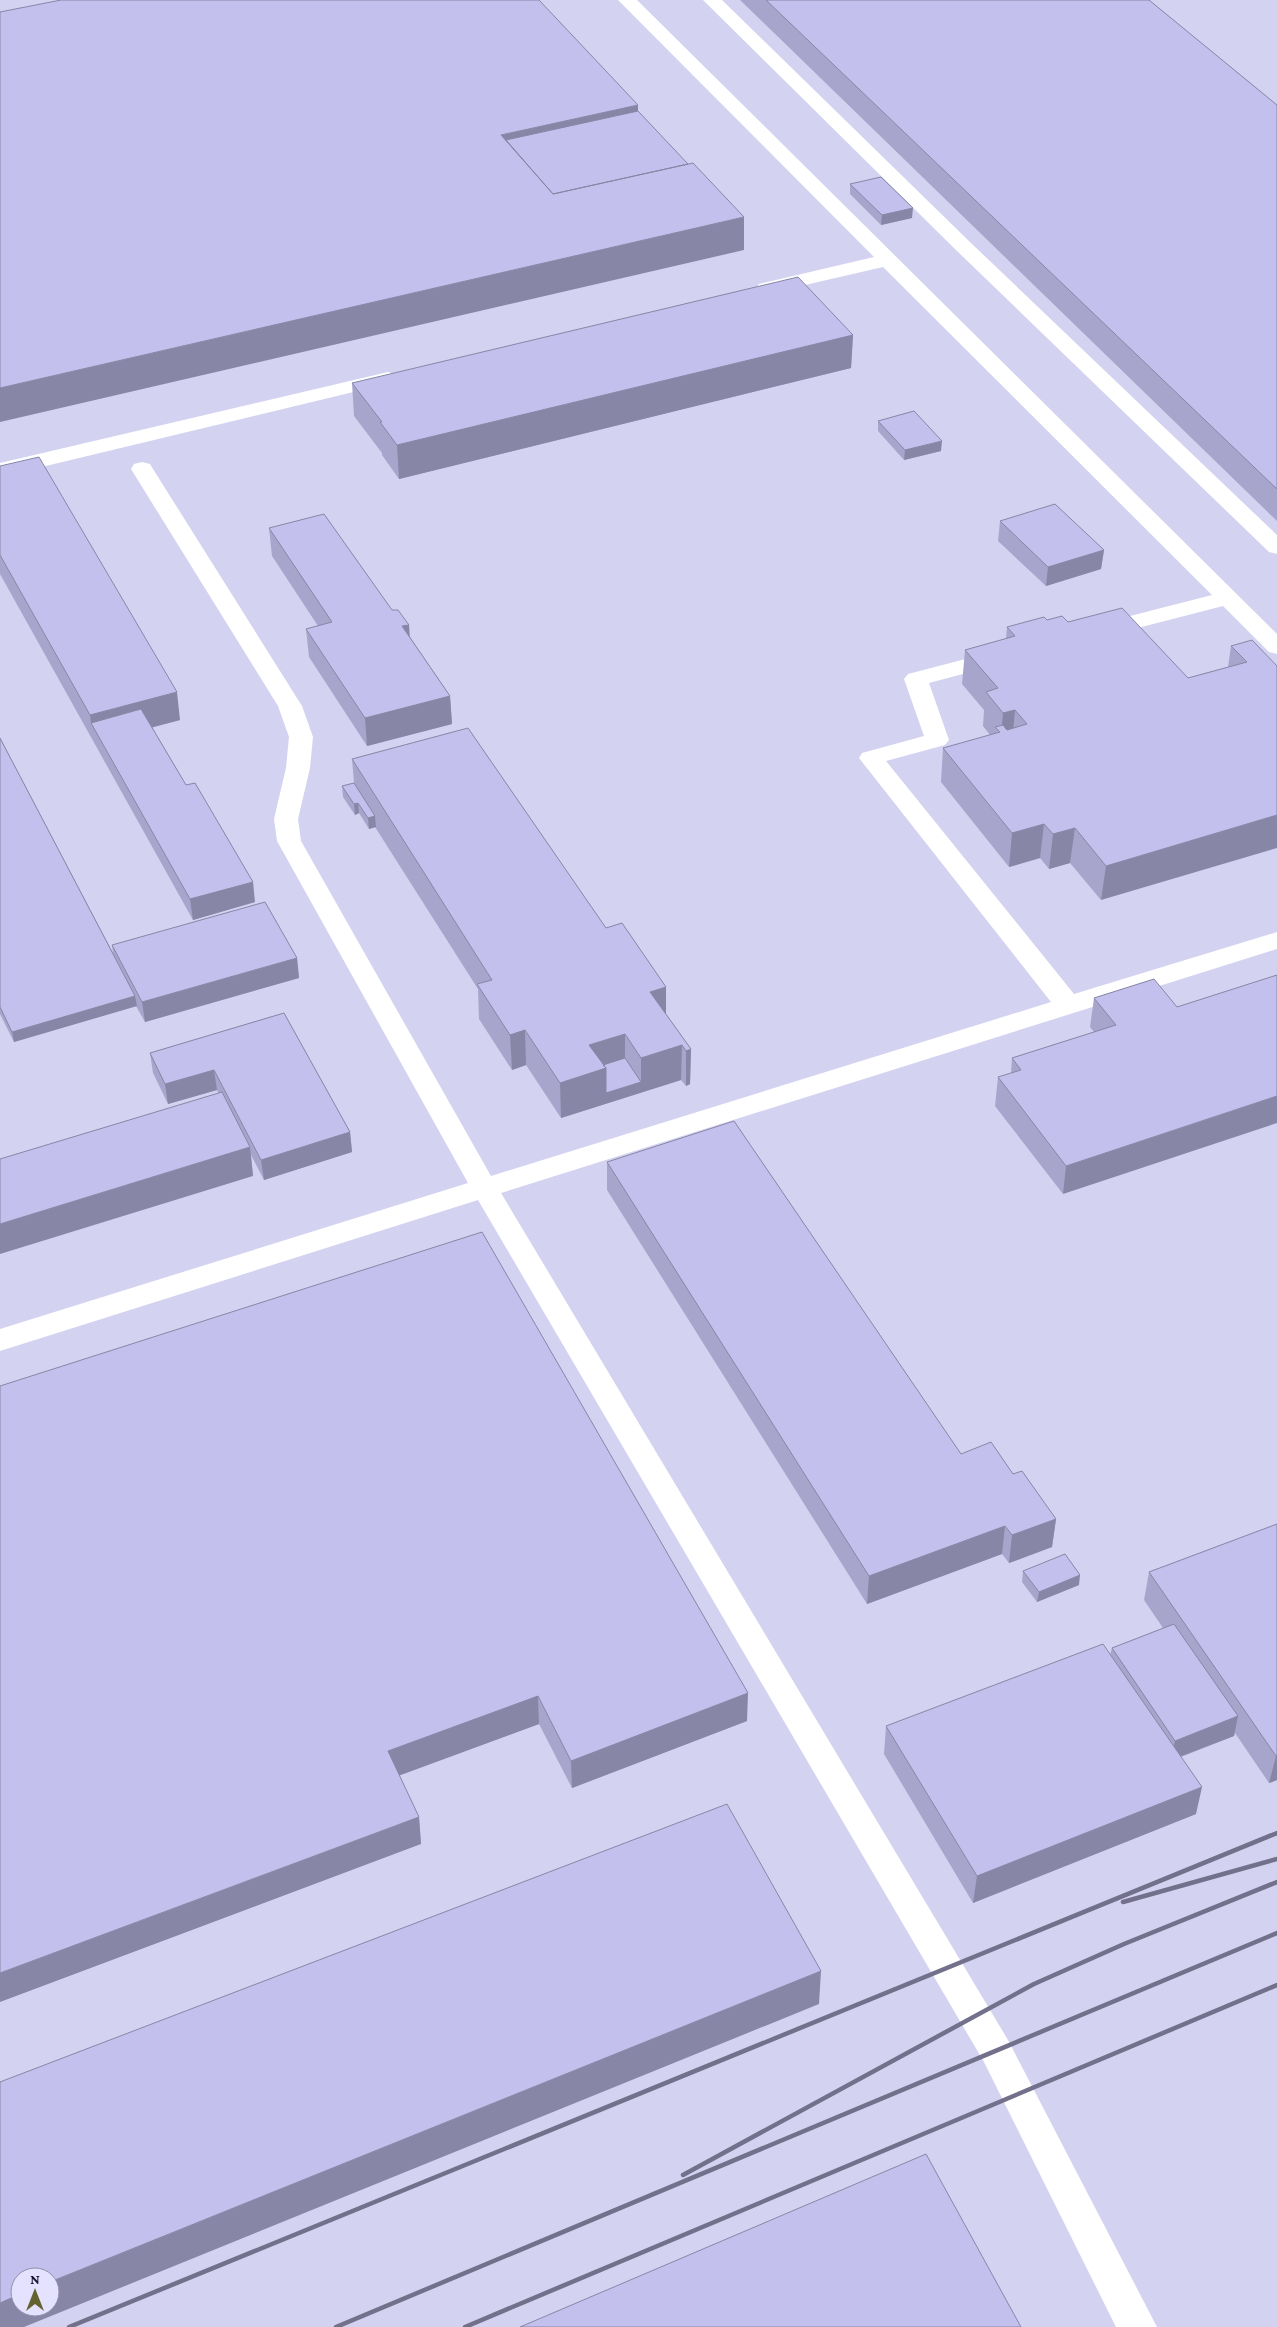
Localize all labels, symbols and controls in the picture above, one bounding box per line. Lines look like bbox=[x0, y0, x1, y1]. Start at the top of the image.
north arrow bbox=[10, 2267, 60, 2317]
text: N bbox=[30, 2271, 40, 2287]

